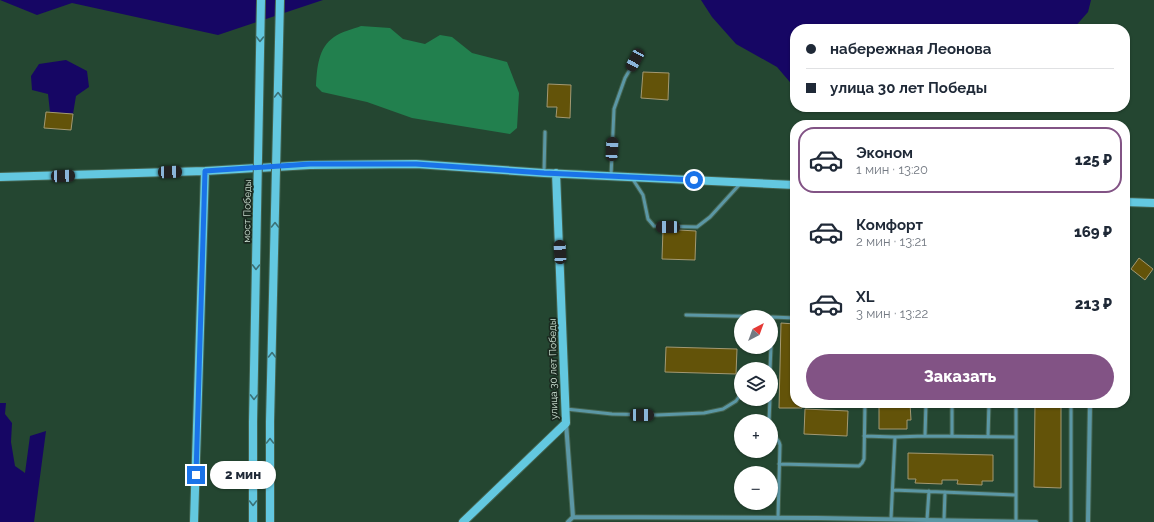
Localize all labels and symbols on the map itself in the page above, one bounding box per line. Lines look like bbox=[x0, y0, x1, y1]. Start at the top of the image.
one-way arrow bbox=[256, 36, 264, 42]
car bbox=[624, 47, 646, 73]
one-way arrow bbox=[273, 92, 282, 98]
car bbox=[605, 137, 619, 161]
car bbox=[158, 166, 182, 178]
car bbox=[51, 170, 75, 182]
route start bbox=[685, 171, 703, 189]
street label: мост Победы bbox=[241, 179, 253, 243]
car bbox=[656, 221, 680, 233]
one-way arrow bbox=[270, 222, 279, 228]
car bbox=[553, 240, 567, 264]
one-way arrow bbox=[252, 264, 260, 270]
north arrow bbox=[734, 310, 778, 354]
street label: улица 30 лет Победы bbox=[547, 318, 559, 420]
one-way arrow bbox=[267, 352, 276, 358]
one-way arrow bbox=[249, 394, 258, 400]
car bbox=[630, 409, 654, 421]
one-way arrow bbox=[266, 438, 274, 444]
callout: 2 мин bbox=[210, 461, 276, 489]
route end bbox=[187, 466, 205, 484]
one-way arrow bbox=[249, 500, 257, 506]

